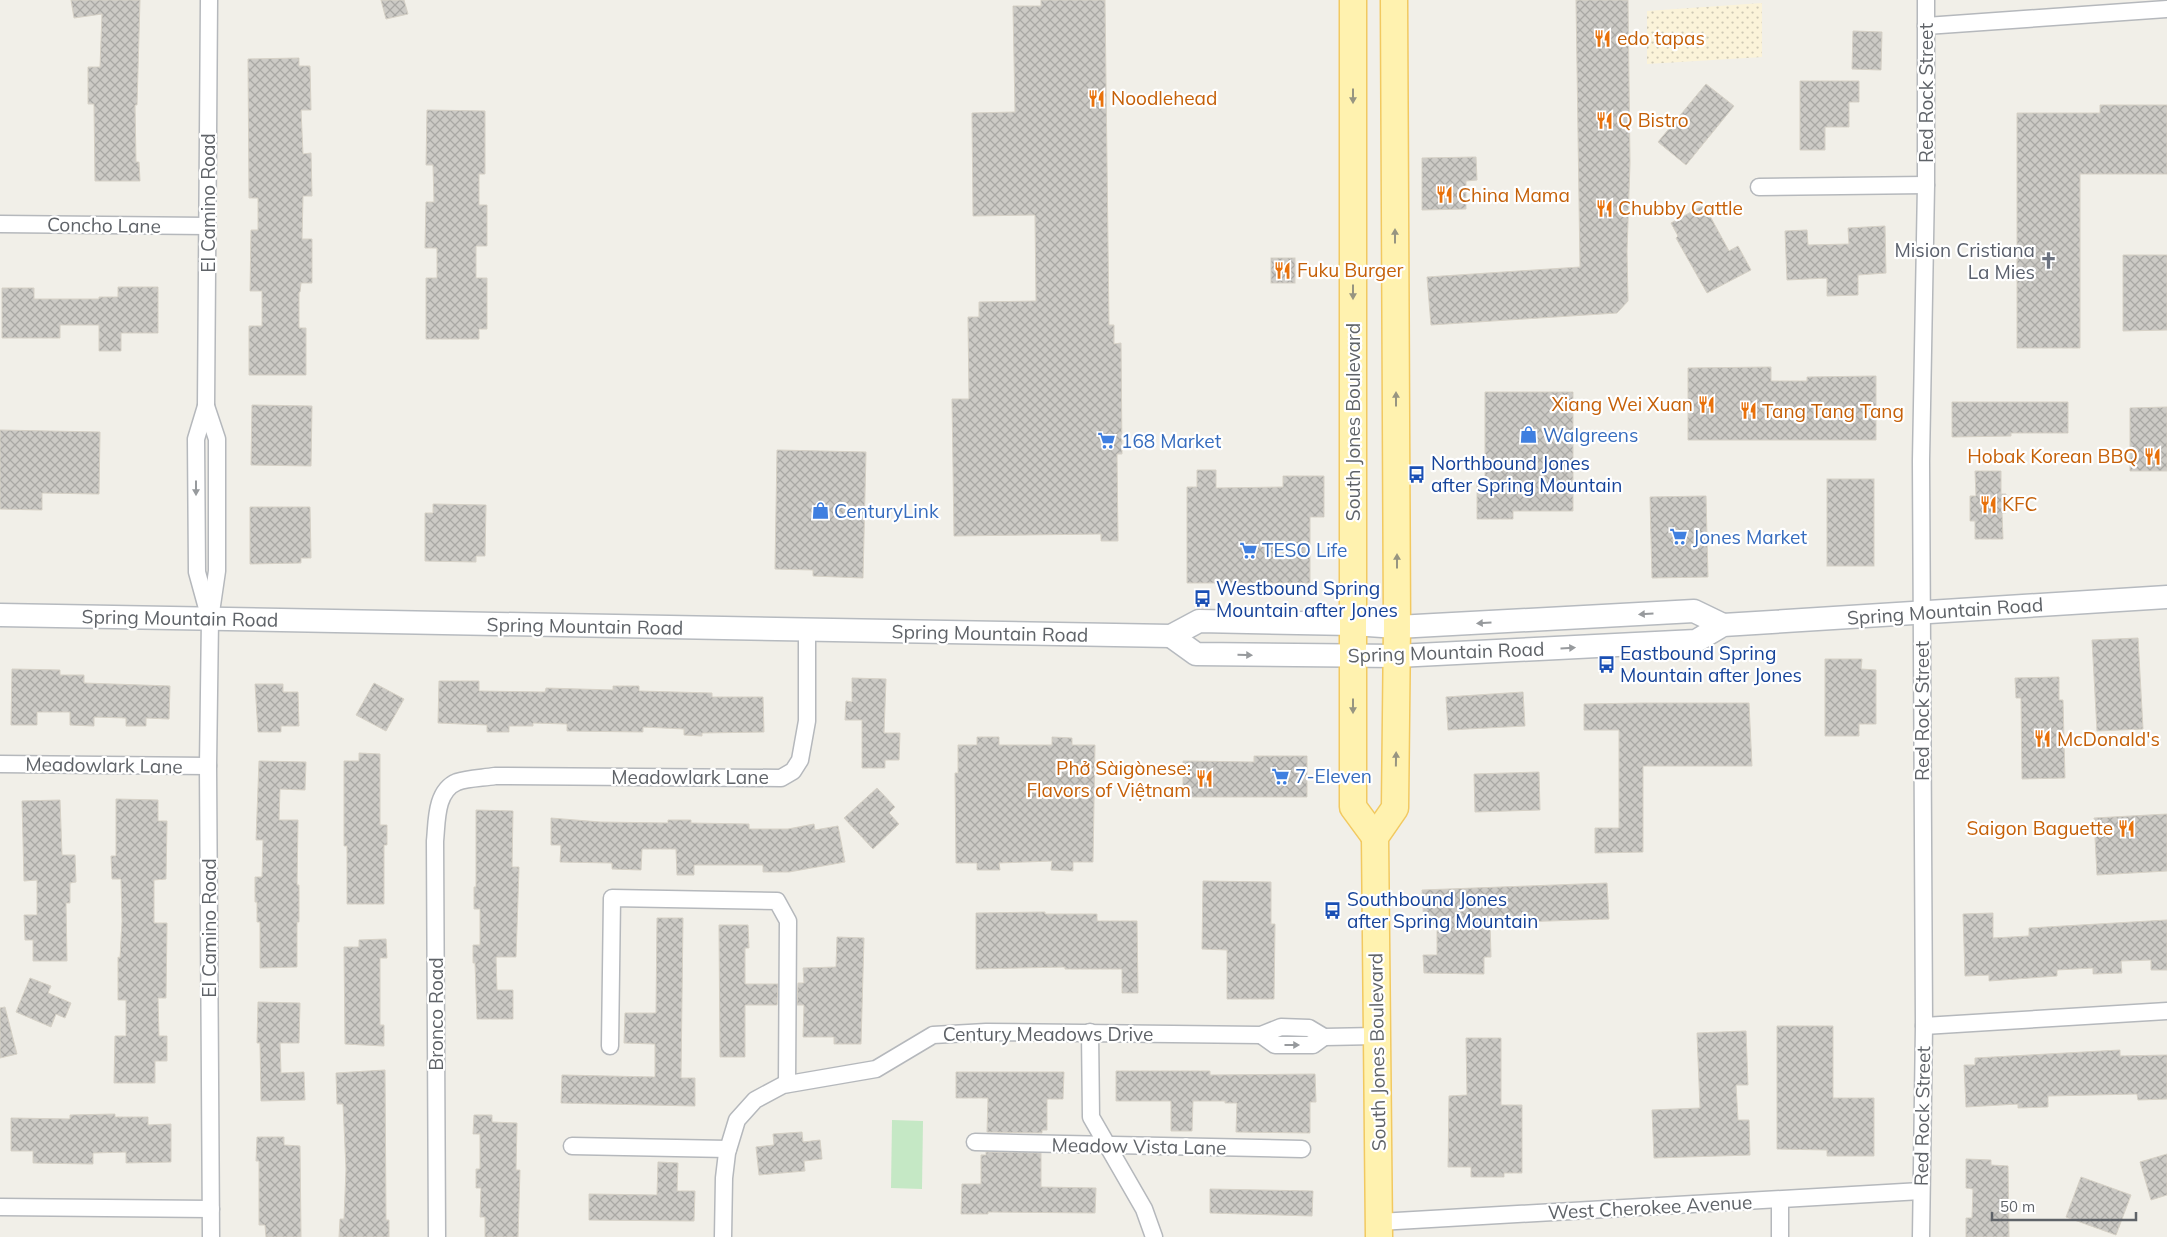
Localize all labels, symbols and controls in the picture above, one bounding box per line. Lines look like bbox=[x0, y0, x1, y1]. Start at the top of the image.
street label: Red Rock Street bbox=[1914, 23, 1938, 163]
place label: edo tapas bbox=[1617, 26, 1705, 50]
restaurant icon: edo tapas bbox=[1593, 28, 1613, 48]
place label: Noodlehead bbox=[1111, 86, 1217, 110]
restaurant icon: Noodlehead bbox=[1087, 88, 1107, 108]
one-way arrow bbox=[1349, 89, 1357, 105]
place label: Q Bistro bbox=[1618, 108, 1689, 132]
restaurant icon: Q Bistro bbox=[1594, 110, 1614, 130]
street label: El Camino Road bbox=[196, 133, 220, 273]
place label: China Mama bbox=[1458, 183, 1570, 207]
restaurant icon: China Mama bbox=[1434, 185, 1454, 205]
place label: Chubby Cattle bbox=[1618, 196, 1743, 220]
restaurant icon: Chubby Cattle bbox=[1594, 198, 1614, 218]
street label: Concho Lane bbox=[47, 212, 161, 238]
one-way arrow bbox=[1391, 228, 1399, 244]
place label: Mision Cristiana La Mies bbox=[1894, 238, 2035, 284]
church icon: Mision Cristiana La Mies bbox=[2039, 251, 2059, 271]
place label: Fuku Burger bbox=[1297, 258, 1404, 282]
restaurant icon: Fuku Burger bbox=[1273, 260, 1293, 280]
one-way arrow bbox=[1349, 284, 1357, 300]
street label: South Jones Boulevard bbox=[1341, 323, 1365, 521]
one-way arrow bbox=[1392, 390, 1400, 406]
place label: Xiang Wei Xuan bbox=[1551, 392, 1693, 416]
restaurant icon: Xiang Wei Xuan bbox=[1697, 394, 1717, 414]
place label: Tang Tang Tang bbox=[1762, 399, 1904, 423]
restaurant icon: Tang Tang Tang bbox=[1738, 401, 1758, 421]
place label: Walgreens bbox=[1543, 423, 1638, 447]
shop icon: Walgreens bbox=[1519, 425, 1539, 445]
place label: 168 Market bbox=[1121, 429, 1222, 453]
supermarket icon: 168 Market bbox=[1097, 431, 1117, 451]
place label: Hobak Korean BBQ bbox=[1967, 444, 2138, 468]
restaurant icon: Hobak Korean BBQ bbox=[2142, 446, 2162, 466]
place label: Northbound Jones after Spring Mountain bbox=[1431, 451, 1622, 497]
bus stop icon: Northbound Jones after Spring Mountain bbox=[1407, 464, 1427, 484]
one-way arrow bbox=[192, 480, 200, 496]
place label: KFC bbox=[2002, 492, 2037, 516]
restaurant icon: KFC bbox=[1978, 494, 1998, 514]
place label: CenturyLink bbox=[834, 499, 939, 523]
shop icon: CenturyLink bbox=[810, 501, 830, 521]
place label: Jones Market bbox=[1693, 525, 1807, 549]
supermarket icon: Jones Market bbox=[1669, 527, 1689, 547]
place label: TESO Life bbox=[1262, 538, 1347, 562]
supermarket icon: TESO Life bbox=[1238, 540, 1258, 560]
one-way arrow bbox=[1393, 553, 1401, 569]
place label: Westbound Spring Mountain after Jones bbox=[1216, 576, 1398, 622]
bus stop icon: Westbound Spring Mountain after Jones bbox=[1192, 589, 1212, 609]
street label: Spring Mountain Road bbox=[1846, 592, 2044, 630]
street label: Spring Mountain Road bbox=[81, 604, 279, 632]
one-way arrow bbox=[1638, 610, 1654, 618]
street label: Spring Mountain Road bbox=[486, 612, 684, 640]
street label: Spring Mountain Road bbox=[891, 619, 1089, 647]
one-way arrow bbox=[1475, 619, 1491, 627]
street label: Spring Mountain Road bbox=[1347, 637, 1545, 667]
place label: Eastbound Spring Mountain after Jones bbox=[1620, 641, 1802, 687]
street label: Red Rock Street bbox=[1910, 641, 1934, 781]
one-way arrow bbox=[1560, 643, 1576, 651]
one-way arrow bbox=[1237, 651, 1253, 659]
bus stop icon: Eastbound Spring Mountain after Jones bbox=[1596, 654, 1616, 674]
one-way arrow bbox=[1349, 698, 1357, 714]
place label: McDonald's bbox=[2057, 727, 2160, 751]
restaurant icon: McDonald's bbox=[2033, 729, 2053, 749]
one-way arrow bbox=[1392, 751, 1400, 767]
street label: Meadowlark Lane bbox=[25, 752, 183, 778]
place label: Phở Sàigònese: Flavors of Việtnam bbox=[1026, 756, 1191, 802]
place label: 7-Eleven bbox=[1295, 764, 1372, 788]
street label: Meadowlark Lane bbox=[611, 765, 769, 789]
supermarket icon: 7-Eleven bbox=[1271, 766, 1291, 786]
restaurant icon: Phở Sàigònese: Flavors of Việtnam bbox=[1195, 769, 1215, 789]
place label: Saigon Baguette bbox=[1966, 816, 2113, 840]
restaurant icon: Saigon Baguette bbox=[2117, 818, 2137, 838]
street label: El Camino Road bbox=[197, 858, 221, 998]
place label: Southbound Jones after Spring Mountain bbox=[1347, 887, 1538, 933]
bus stop icon: Southbound Jones after Spring Mountain bbox=[1323, 900, 1343, 920]
street label: South Jones Boulevard bbox=[1363, 953, 1391, 1151]
street label: Bronco Road bbox=[424, 957, 448, 1071]
street label: Century Meadows Drive bbox=[943, 1022, 1153, 1046]
one-way arrow bbox=[1284, 1041, 1300, 1049]
street label: Red Rock Street bbox=[1909, 1045, 1935, 1186]
street label: Meadow Vista Lane bbox=[1051, 1132, 1227, 1160]
street label: West Cherokee Avenue bbox=[1547, 1190, 1753, 1224]
scale bar bbox=[1992, 1190, 2136, 1222]
text: 50 m bbox=[2000, 1197, 2035, 1216]

